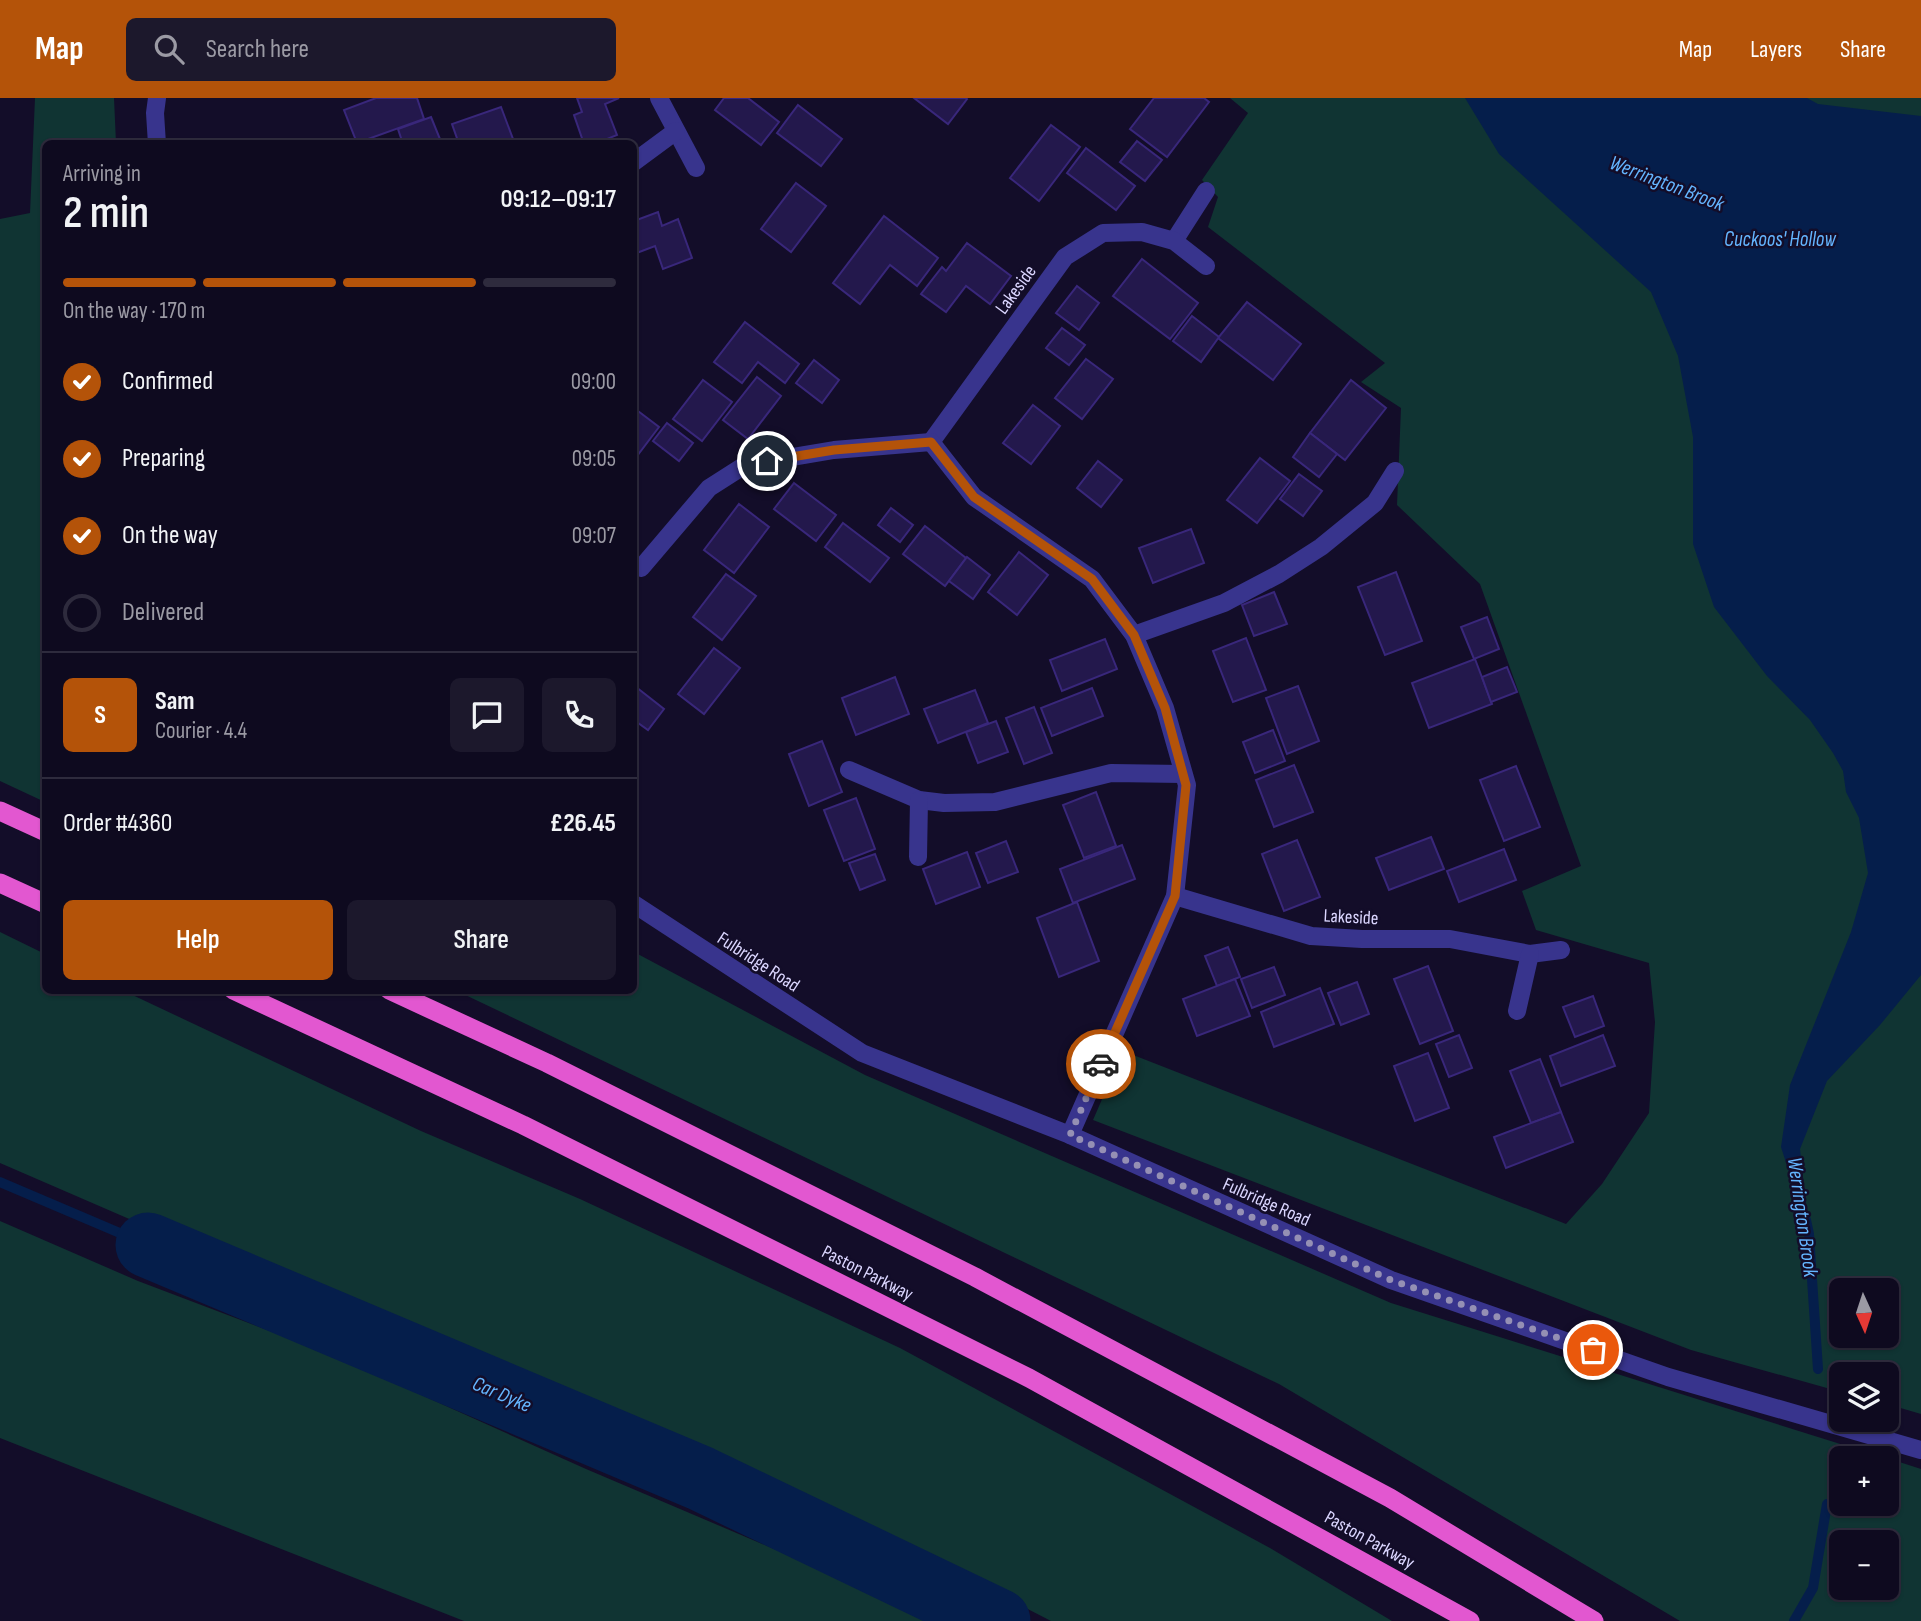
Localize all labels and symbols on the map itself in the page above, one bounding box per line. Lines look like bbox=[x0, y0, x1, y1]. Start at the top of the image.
water label: Werrington Brook bbox=[1606, 150, 1729, 217]
water label: Cuckoos' Hollow bbox=[1724, 227, 1837, 252]
street label: Lakeside bbox=[991, 261, 1042, 319]
pin bbox=[737, 431, 797, 491]
street label: Lakeside bbox=[1323, 905, 1379, 930]
street label: Fulbridge Road bbox=[713, 927, 804, 997]
courier bbox=[1066, 1029, 1136, 1099]
water label: Werrington Brook bbox=[1782, 1156, 1823, 1280]
street label: Fulbridge Road bbox=[1219, 1173, 1314, 1232]
street label: Paston Parkway bbox=[818, 1241, 917, 1306]
north arrow bbox=[1829, 1278, 1899, 1348]
pin bbox=[1563, 1320, 1623, 1380]
water label: Car Dyke bbox=[469, 1371, 535, 1418]
street label: Paston Parkway bbox=[1320, 1506, 1419, 1575]

